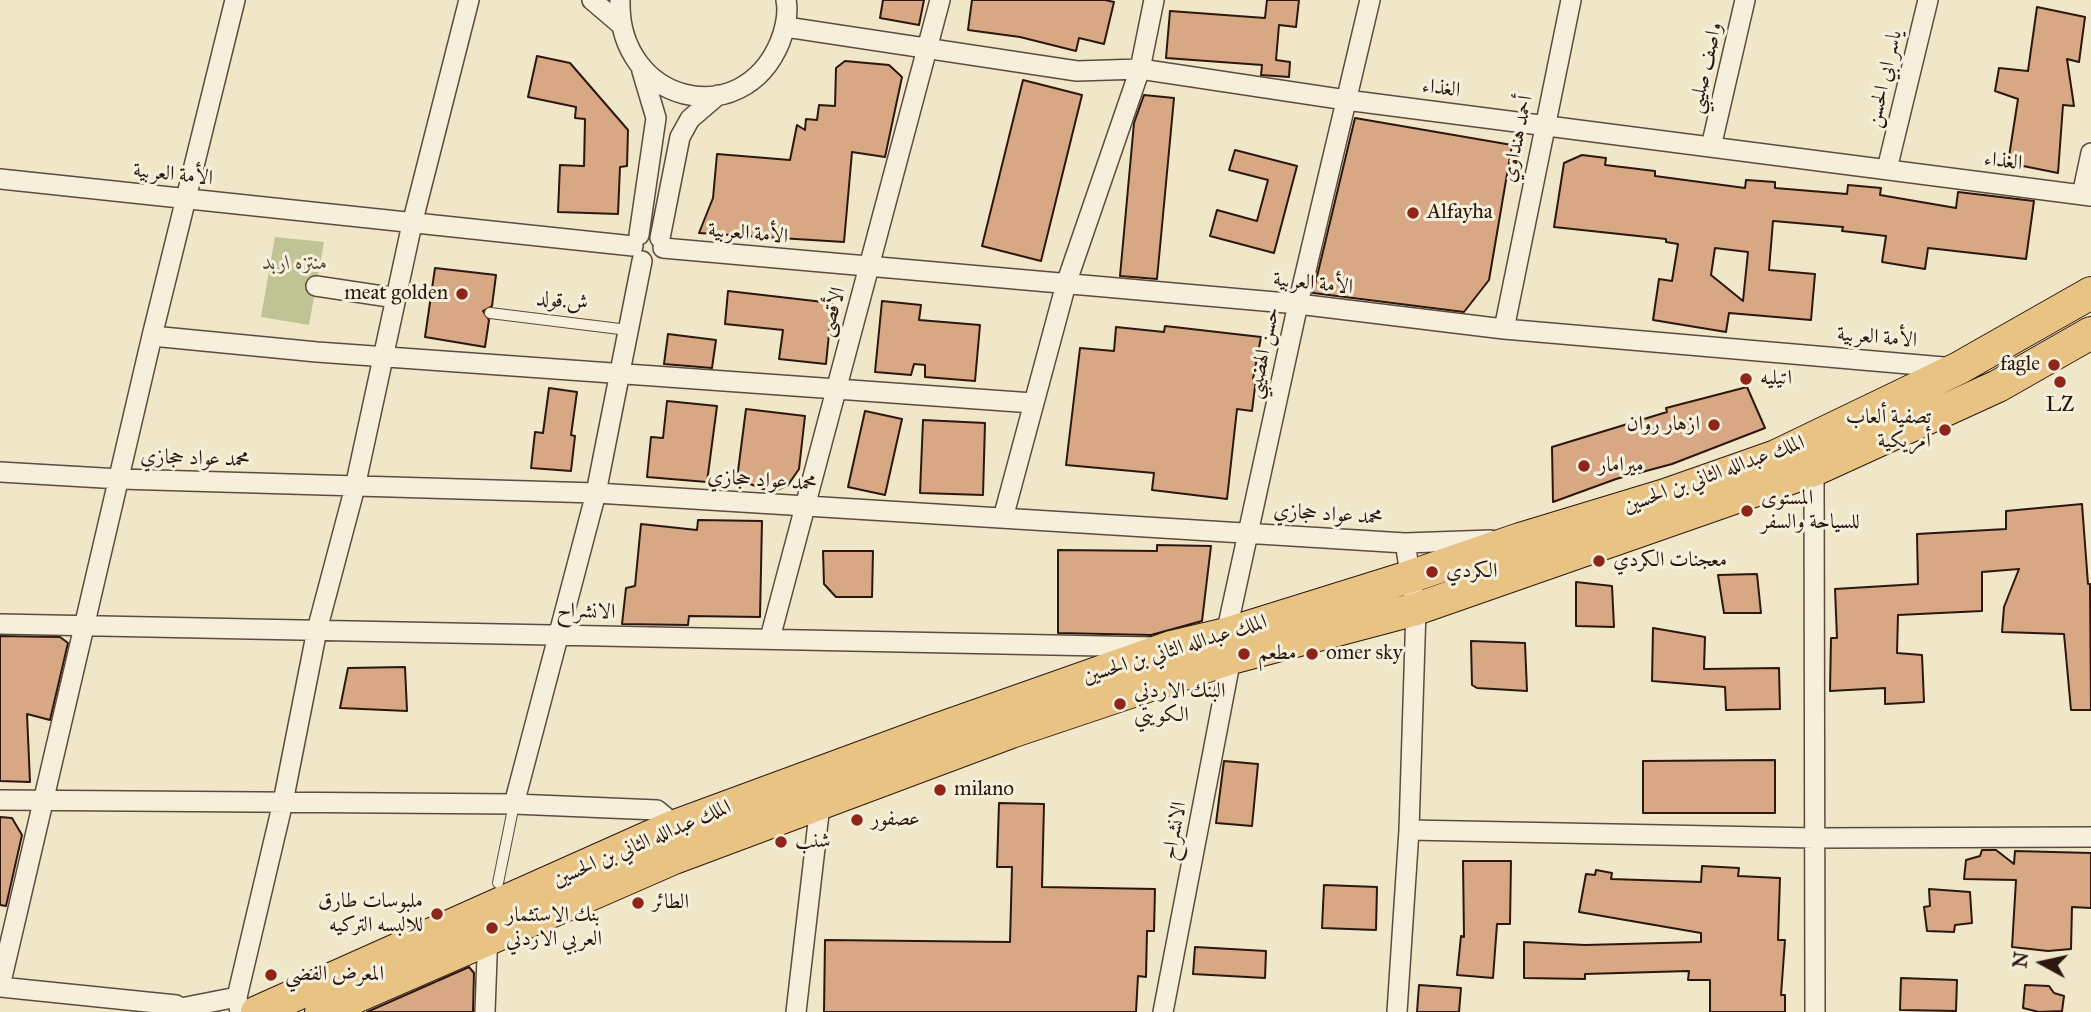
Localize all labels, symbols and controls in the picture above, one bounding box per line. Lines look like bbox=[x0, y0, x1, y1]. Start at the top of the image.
street label: واصف صليبي bbox=[1683, 20, 1729, 116]
street label: ياسر ابي الحسن bbox=[1862, 28, 1908, 130]
street label: الغذاء bbox=[1420, 74, 1462, 104]
street label: أحمد هنداوي bbox=[1497, 93, 1539, 185]
street label: الغذاء bbox=[1982, 147, 2024, 177]
street label: الأمة العربية bbox=[132, 158, 214, 192]
place label: Alfayha bbox=[1427, 200, 1493, 226]
marker: Alfayha bbox=[1405, 205, 1421, 221]
street label: الأمة العربية bbox=[707, 218, 789, 250]
park label: منتزه اربد bbox=[262, 251, 328, 277]
street label: الأمة العربية bbox=[1272, 267, 1354, 301]
place label: meat golden bbox=[344, 281, 448, 307]
street label: الأقصى bbox=[814, 284, 852, 340]
marker: meat golden bbox=[454, 286, 470, 302]
street label: ش.قولد bbox=[535, 286, 589, 318]
street label: حسن الهضيبي bbox=[1242, 305, 1286, 401]
street label: الأمة العربية bbox=[1836, 322, 1918, 354]
place label: fagle bbox=[2000, 352, 2040, 378]
marker: fagle bbox=[2046, 357, 2062, 373]
place label: اتيليه bbox=[1760, 366, 1792, 392]
marker: اتيليه bbox=[1738, 371, 1754, 387]
marker: LZ bbox=[2052, 374, 2068, 390]
place label: LZ bbox=[2046, 393, 2074, 419]
place label: تصفية ألعاب أمريكية bbox=[1846, 405, 1931, 455]
place label: ازهار روان bbox=[1627, 412, 1700, 438]
marker: ازهار روان bbox=[1706, 417, 1722, 433]
marker: تصفية ألعاب أمريكية bbox=[1937, 422, 1953, 438]
street label: الملك عبدالله الثاني بن الحسين bbox=[1620, 430, 1808, 520]
street label: محمد عواد حجازي bbox=[140, 444, 250, 474]
place label: ميرامار bbox=[1598, 453, 1644, 479]
marker: ميرامار bbox=[1576, 458, 1592, 474]
street label: محمد عواد حجازي bbox=[706, 465, 818, 497]
place label: المستوى للسياحة والسفر bbox=[1761, 486, 1860, 536]
street label: محمد عواد حجازي bbox=[1272, 499, 1384, 531]
marker: المستوى للسياحة والسفر bbox=[1739, 503, 1755, 519]
place label: معجنات الكردي bbox=[1613, 548, 1727, 574]
marker: معجنات الكردي bbox=[1591, 553, 1607, 569]
place label: الكردي bbox=[1446, 559, 1497, 585]
marker: الكردي bbox=[1424, 564, 1440, 580]
street label: الانشراح bbox=[556, 598, 616, 626]
street label: الملك عبدالله الثاني بن الحسين bbox=[1080, 610, 1270, 690]
place label: مطعم bbox=[1258, 641, 1296, 667]
place label: omer sky bbox=[1326, 641, 1403, 667]
marker: مطعم bbox=[1236, 646, 1252, 662]
marker: omer sky bbox=[1304, 646, 1320, 662]
place label: البنك الاردني الكويتي bbox=[1134, 679, 1226, 729]
marker: البنك الاردني الكويتي bbox=[1112, 696, 1128, 712]
place label: milano bbox=[954, 777, 1014, 803]
marker: milano bbox=[932, 782, 948, 798]
street label: الملك عبدالله الثاني بن الحسين bbox=[549, 795, 735, 893]
street label: الانشراح bbox=[1157, 800, 1193, 862]
place label: عصفور bbox=[871, 807, 920, 833]
marker: عصفور bbox=[849, 812, 865, 828]
place label: شنب bbox=[795, 829, 831, 855]
marker: شنب bbox=[773, 834, 789, 850]
place label: ملبوسات طارق للالبسه التركيه bbox=[318, 889, 423, 939]
place label: الطائر bbox=[652, 890, 689, 916]
marker: الطائر bbox=[630, 895, 646, 911]
place label: بنك الاستثمار العربي الاردني bbox=[506, 903, 602, 953]
marker: ملبوسات طارق للالبسه التركيه bbox=[429, 906, 445, 922]
marker: بنك الاستثمار العربي الاردني bbox=[484, 920, 500, 936]
north arrow bbox=[2007, 928, 2077, 998]
text: N bbox=[2008, 950, 2033, 970]
place label: المعرض الفضي bbox=[285, 962, 384, 988]
marker: المعرض الفضي bbox=[263, 967, 279, 983]

